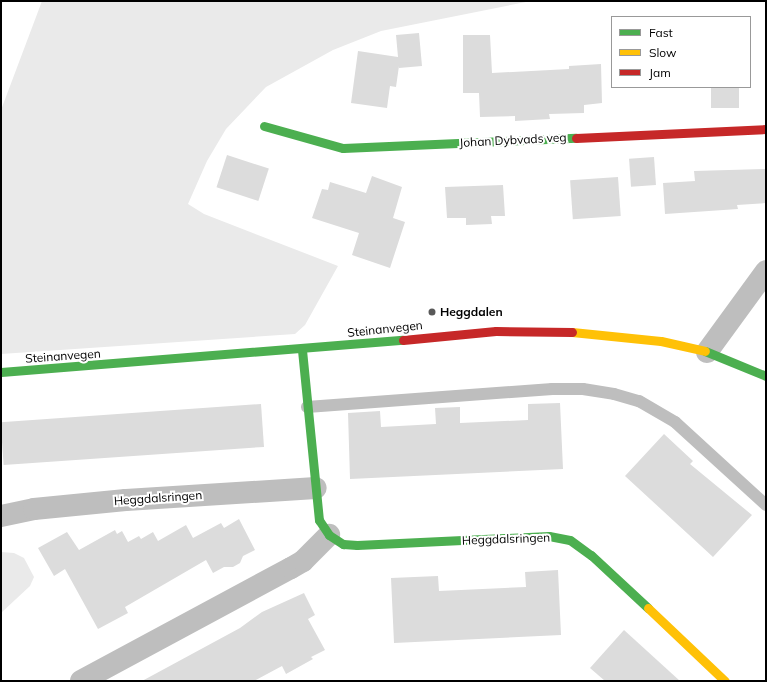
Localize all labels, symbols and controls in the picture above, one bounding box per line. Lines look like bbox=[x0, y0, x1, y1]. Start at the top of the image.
legend bbox=[611, 16, 751, 88]
text: Fast bbox=[649, 25, 673, 40]
text: Slow bbox=[649, 45, 677, 60]
text: Jam bbox=[649, 65, 671, 80]
street label: Johan Dybvads veg bbox=[459, 130, 567, 150]
place label: Heggdalen bbox=[440, 305, 503, 319]
marker: Heggdalen bbox=[427, 307, 437, 317]
street label: Steinanvegen bbox=[347, 318, 423, 340]
street label: Steinanvegen bbox=[25, 346, 101, 366]
street label: Heggdalsringen bbox=[113, 488, 203, 508]
street label: Heggdalsringen bbox=[462, 530, 550, 548]

